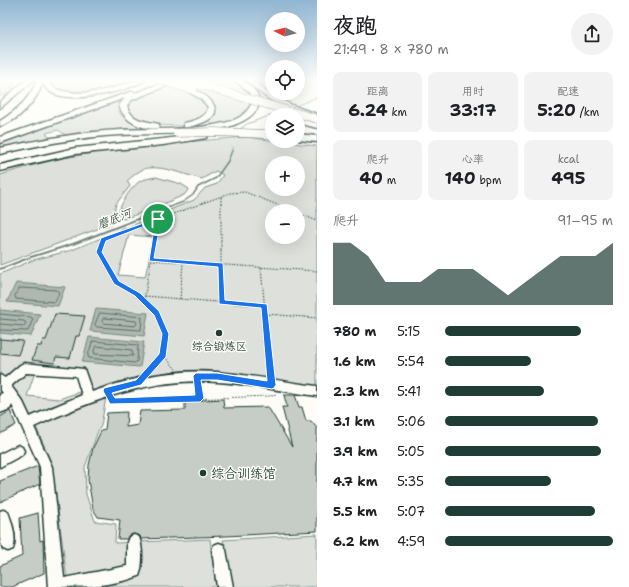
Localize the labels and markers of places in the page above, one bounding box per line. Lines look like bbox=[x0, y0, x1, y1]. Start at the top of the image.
pin bbox=[141, 202, 175, 236]
marker: 综合锻炼区 bbox=[214, 328, 224, 338]
place label: 综合锻炼区 bbox=[192, 339, 247, 354]
place label: 综合训练馆 bbox=[211, 465, 276, 482]
marker: 综合训练馆 bbox=[198, 468, 208, 478]

